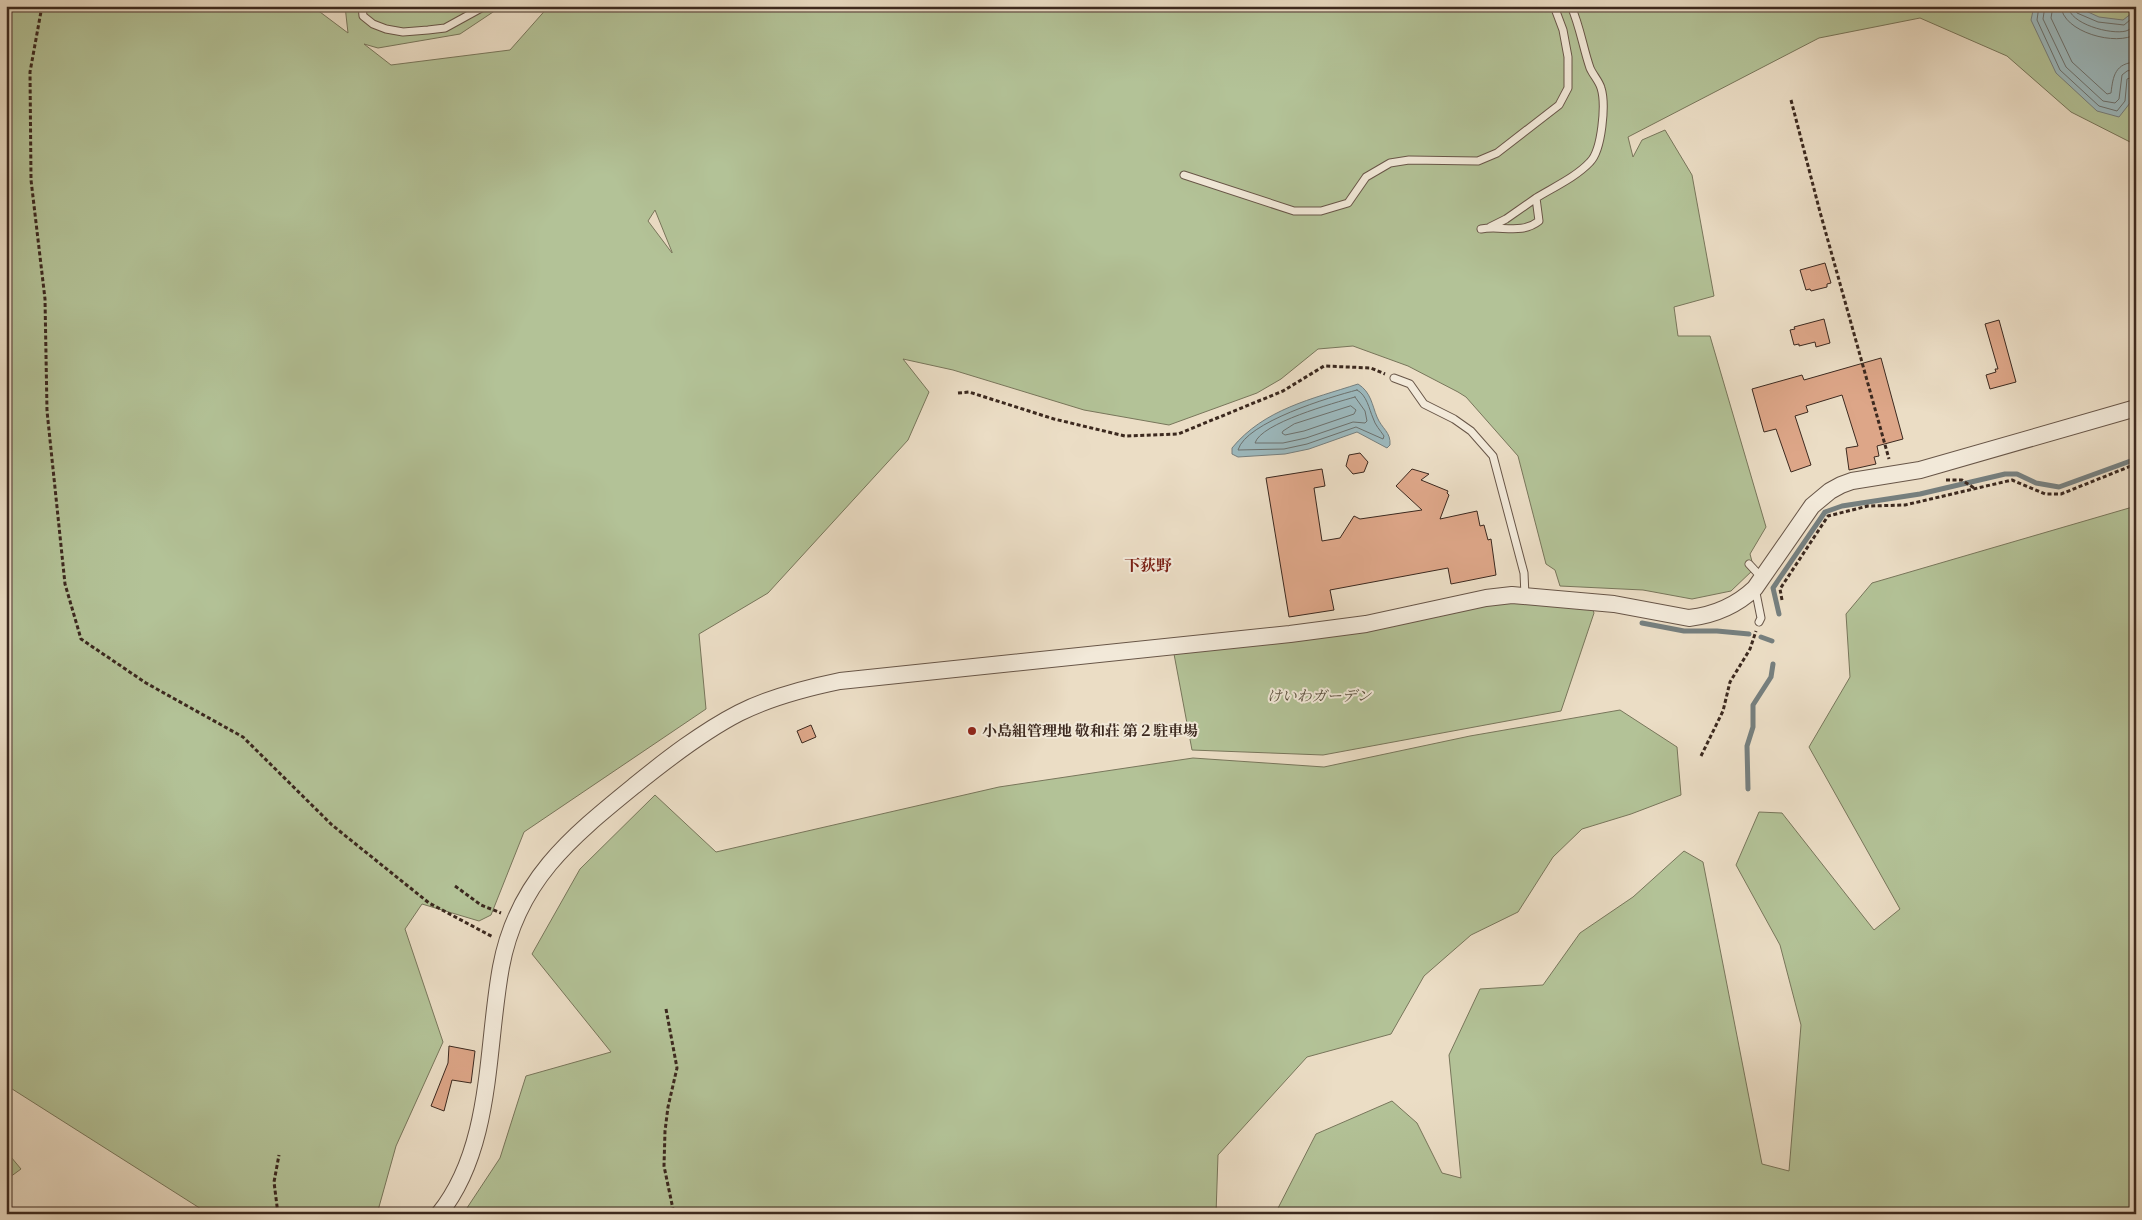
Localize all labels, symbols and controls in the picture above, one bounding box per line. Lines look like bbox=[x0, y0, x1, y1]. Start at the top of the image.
district label: 下荻野 bbox=[1124, 556, 1172, 578]
park label: けいわガーデン bbox=[1267, 687, 1372, 708]
place label: 小島組管理地 敬和荘 第２駐車場 bbox=[982, 722, 1198, 743]
marker: 小島組管理地 敬和荘 第２駐車場 bbox=[966, 725, 978, 737]

